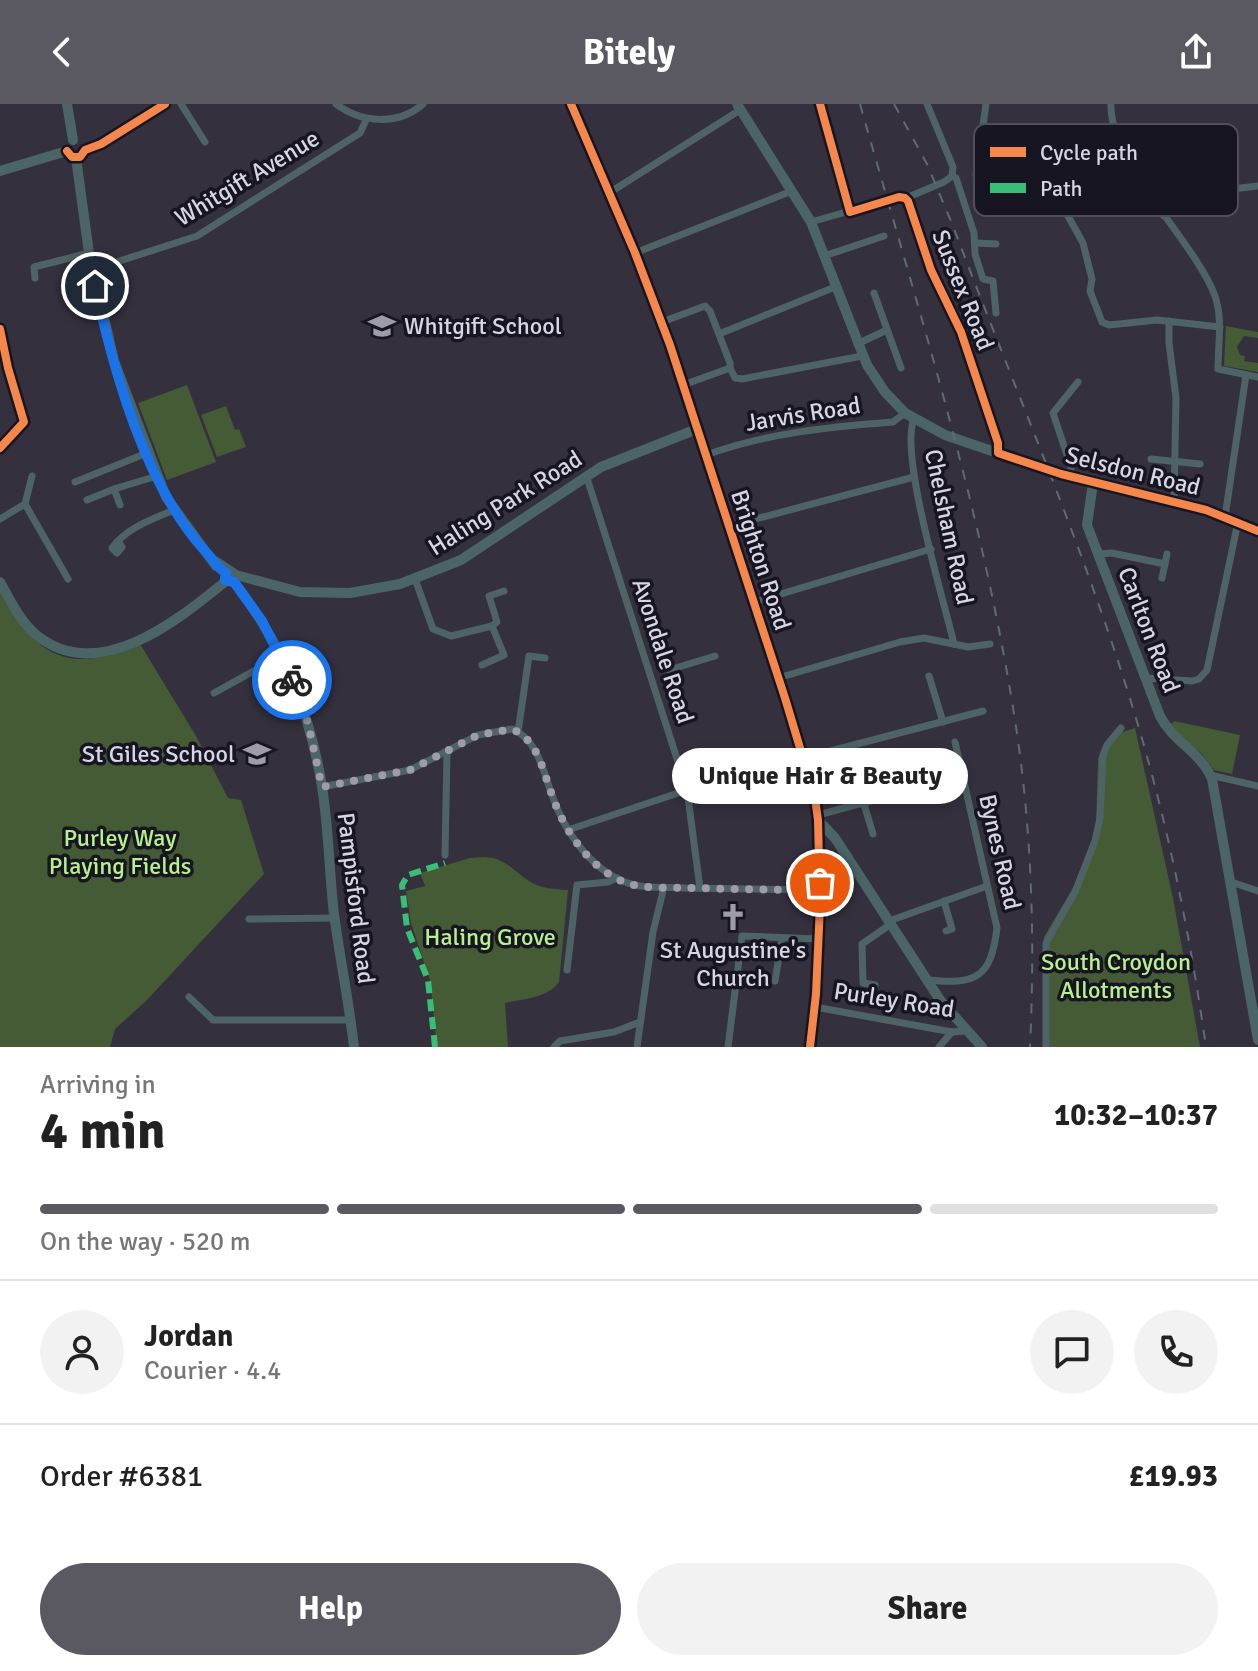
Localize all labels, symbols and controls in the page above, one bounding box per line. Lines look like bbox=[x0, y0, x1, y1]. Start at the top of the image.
icon: back bbox=[40, 30, 84, 74]
text: Bitely bbox=[583, 30, 675, 75]
icon: share bbox=[1174, 30, 1218, 74]
street label: Whitgift Avenue bbox=[169, 123, 325, 233]
legend bbox=[974, 124, 1238, 216]
text: Cycle path bbox=[1040, 139, 1138, 166]
text: Path bbox=[1040, 175, 1083, 202]
street label: Sussex Road bbox=[925, 225, 1001, 355]
pin bbox=[61, 252, 129, 320]
icon: home bbox=[73, 264, 117, 308]
school or university icon: Whitgift School bbox=[367, 311, 397, 341]
place label: Whitgift School bbox=[404, 311, 562, 341]
street label: Jarvis Road bbox=[743, 390, 863, 438]
street label: Selsdon Road bbox=[1063, 440, 1203, 502]
street label: Haling Park Road bbox=[423, 444, 587, 562]
street label: Chelsham Road bbox=[918, 447, 980, 607]
street label: Brighton Road bbox=[724, 486, 798, 634]
street label: Carlton Road bbox=[1111, 563, 1187, 697]
street label: Avondale Road bbox=[625, 575, 701, 727]
courier bbox=[252, 640, 332, 720]
icon: bike bbox=[270, 658, 314, 702]
place label: St Giles School bbox=[82, 739, 235, 769]
school or university icon: St Giles School bbox=[242, 739, 272, 769]
callout: Unique Hair & Beauty bbox=[672, 747, 968, 803]
text: Unique Hair & Beauty bbox=[698, 760, 942, 792]
street label: Bynes Road bbox=[972, 791, 1028, 913]
street label: Pampisford Road bbox=[331, 811, 381, 985]
park label: Purley Way Playing Fields bbox=[49, 823, 191, 881]
pin bbox=[786, 849, 854, 917]
icon: bag bbox=[798, 861, 842, 905]
church icon: St Augustine's Church bbox=[718, 902, 748, 932]
park label: Haling Grove bbox=[424, 922, 556, 952]
place label: St Augustine's Church bbox=[660, 935, 806, 993]
park label: South Croydon Allotments bbox=[1041, 947, 1191, 1005]
street label: Purley Road bbox=[832, 976, 956, 1024]
text: Arriving in bbox=[40, 1069, 156, 1101]
text: 10:32–10:37 bbox=[1054, 1097, 1218, 1134]
text: 4 min bbox=[40, 1099, 166, 1163]
text: On the way · 520 m bbox=[40, 1226, 250, 1258]
button: person bbox=[40, 1310, 124, 1394]
button: chat bbox=[1030, 1310, 1114, 1394]
button: phone bbox=[1134, 1310, 1218, 1394]
text: Jordan bbox=[144, 1318, 233, 1355]
text: Courier · 4.4 bbox=[144, 1355, 281, 1387]
text: Order #6381 bbox=[40, 1458, 203, 1495]
text: £19.93 bbox=[1128, 1458, 1218, 1495]
button: Help bbox=[40, 1563, 621, 1655]
button: Share bbox=[637, 1563, 1218, 1655]

